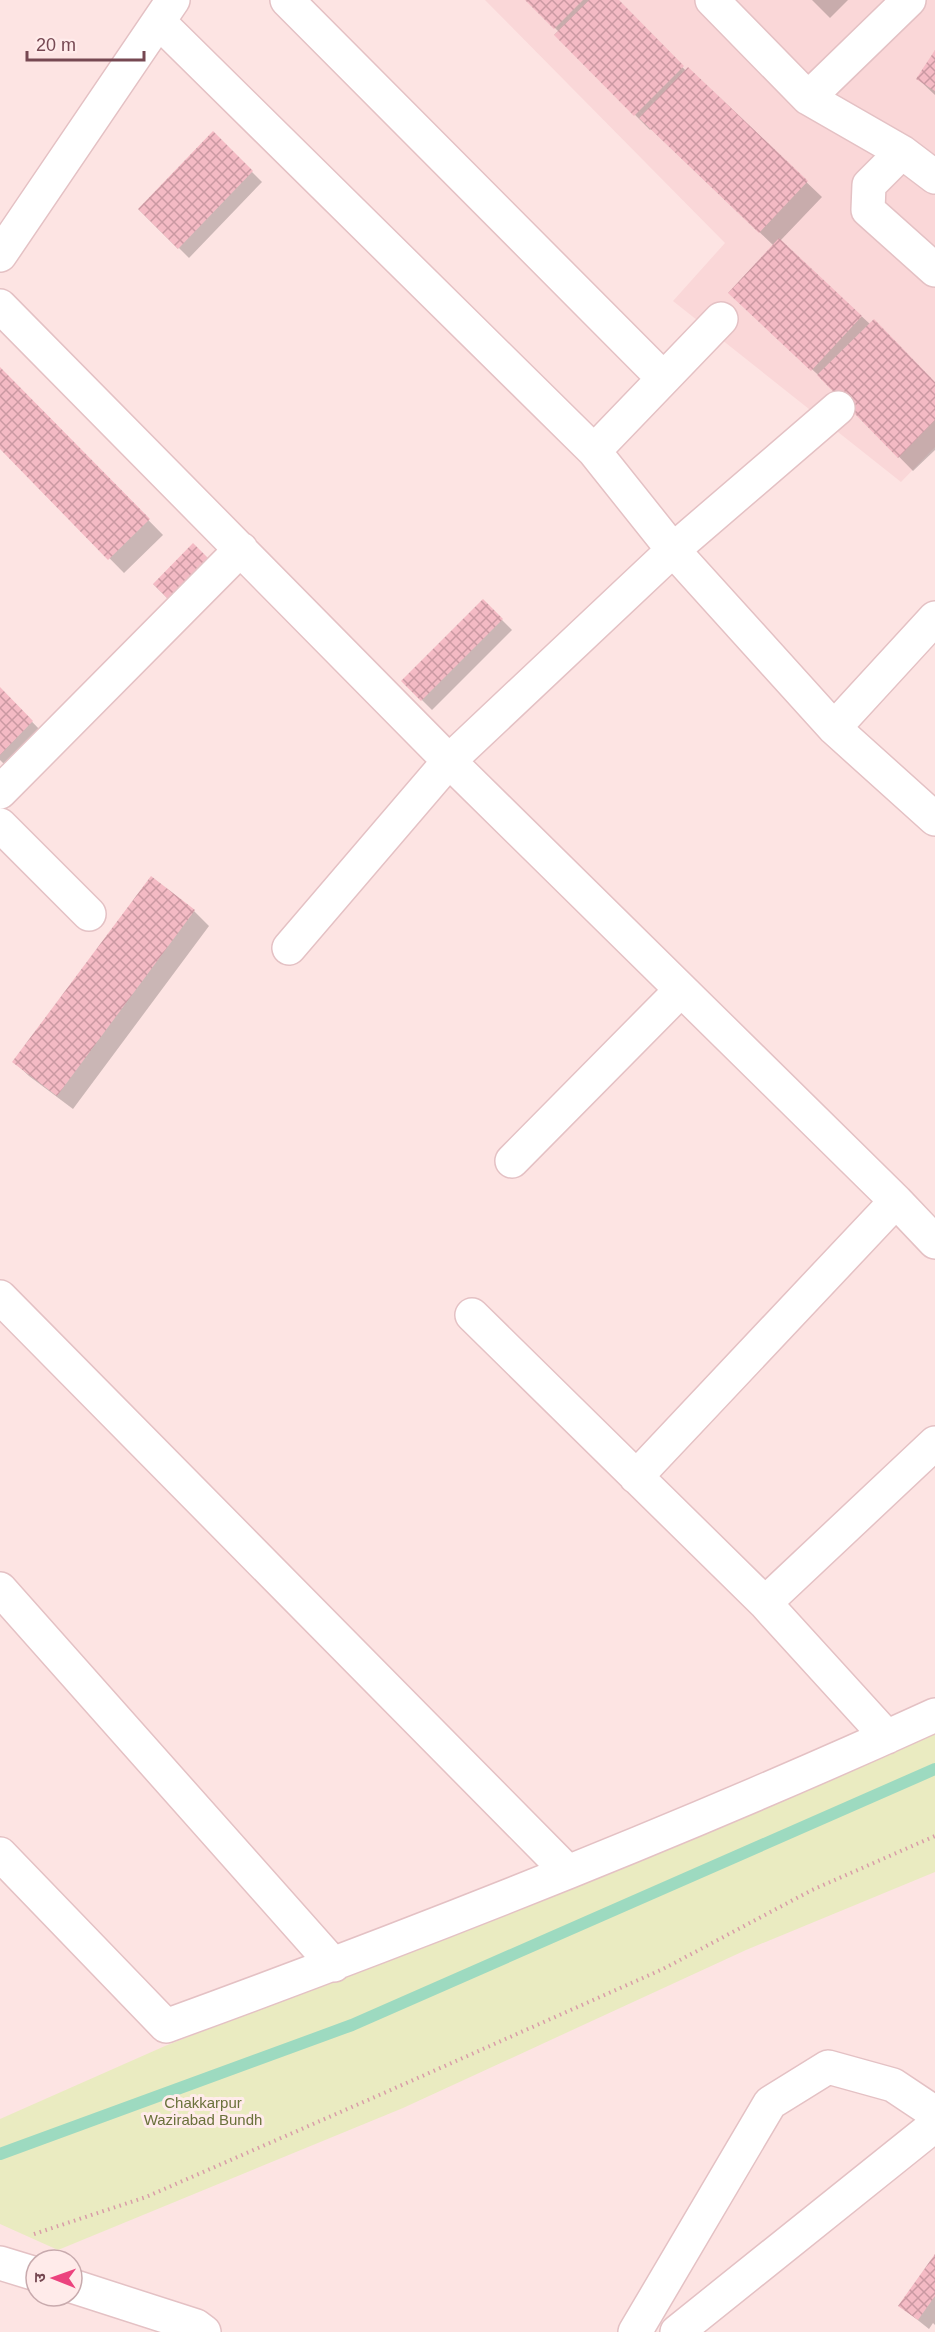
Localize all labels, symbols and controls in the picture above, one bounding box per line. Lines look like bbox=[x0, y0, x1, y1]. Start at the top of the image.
scale bar bbox=[27, 24, 144, 62]
text: 20 m bbox=[36, 35, 76, 55]
park label: Chakkarpur Wazirabad Bundh bbox=[144, 2094, 262, 2128]
north arrow bbox=[24, 2248, 84, 2308]
text: उ bbox=[31, 2272, 48, 2283]

